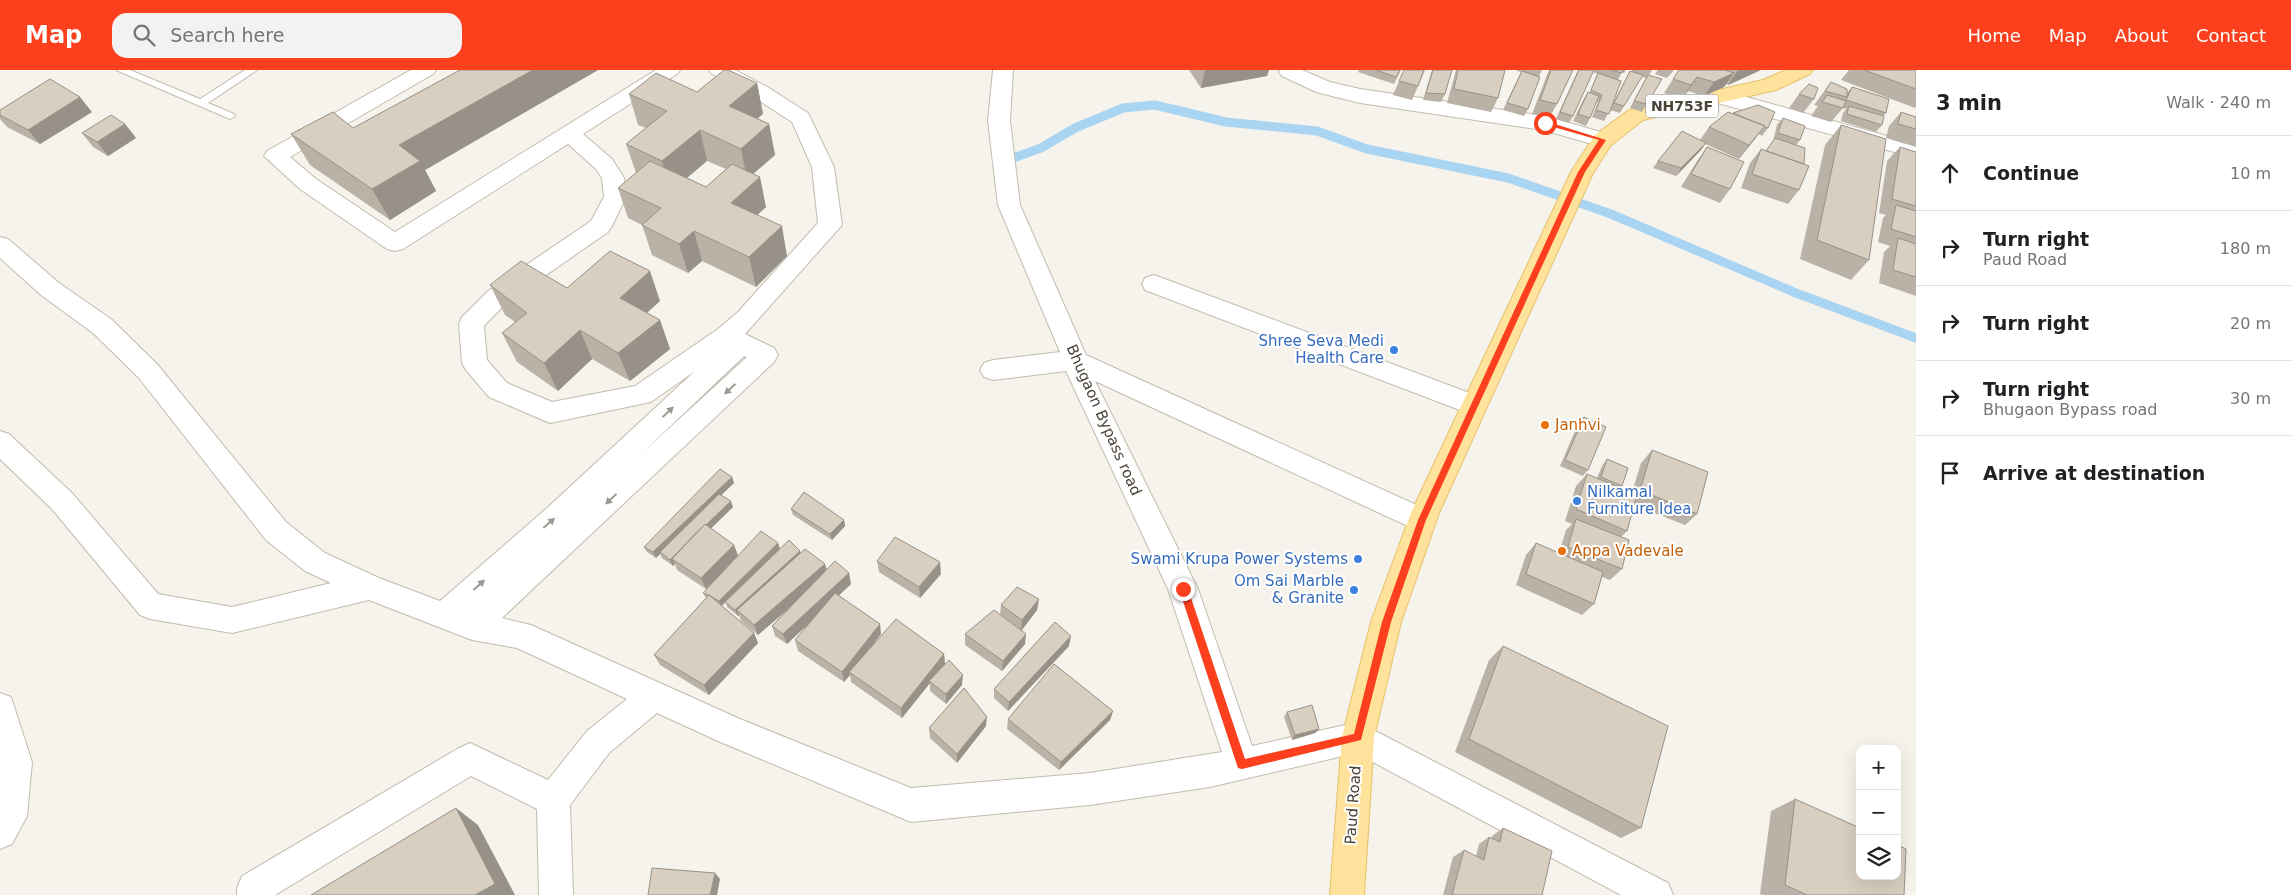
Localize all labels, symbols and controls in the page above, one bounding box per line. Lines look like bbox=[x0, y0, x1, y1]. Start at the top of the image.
search box bbox=[112, 13, 462, 58]
text: Map bbox=[25, 21, 82, 49]
icon: search bbox=[130, 21, 158, 49]
text: Search here bbox=[170, 24, 284, 46]
text: Home bbox=[1968, 25, 2021, 46]
text: Map bbox=[2049, 25, 2087, 46]
text: About bbox=[2115, 25, 2168, 46]
text: Contact bbox=[2196, 25, 2266, 46]
text: 3 min bbox=[1936, 91, 2002, 115]
text: Walk · 240 m bbox=[2166, 93, 2271, 112]
road number: NH753F bbox=[1646, 94, 1718, 118]
route start bbox=[1534, 112, 1557, 135]
icon: ahead bbox=[1936, 159, 1964, 187]
text: Continue bbox=[1983, 162, 2079, 184]
text: 10 m bbox=[2230, 164, 2271, 183]
text: Turn right bbox=[1983, 228, 2089, 250]
icon: right bbox=[1936, 234, 1964, 262]
text: 180 m bbox=[2220, 239, 2271, 258]
text: Paud Road bbox=[1983, 250, 2067, 269]
icon: right bbox=[1936, 309, 1964, 337]
text: Turn right bbox=[1983, 312, 2089, 334]
text: 20 m bbox=[2230, 314, 2271, 333]
place label: Shree Seva Medi Health Care bbox=[1258, 332, 1384, 367]
street label: Bhugaon Bypass road bbox=[1063, 342, 1145, 498]
marker: Shree Seva Medi Health Care bbox=[1388, 344, 1400, 356]
text: Turn right bbox=[1983, 378, 2089, 400]
one-way arrow bbox=[724, 383, 736, 395]
icon: right bbox=[1936, 384, 1964, 412]
text: 30 m bbox=[2230, 389, 2271, 408]
text: Bhugaon Bypass road bbox=[1983, 400, 2157, 419]
one-way arrow bbox=[662, 406, 674, 418]
place label: Janhvi bbox=[1554, 416, 1601, 434]
marker: Janhvi bbox=[1539, 419, 1551, 431]
icon: arrive bbox=[1936, 459, 1964, 487]
text: Arrive at destination bbox=[1983, 462, 2205, 484]
place label: Nilkamal Furniture Idea bbox=[1587, 483, 1691, 518]
one-way arrow bbox=[604, 494, 617, 505]
marker: Nilkamal Furniture Idea bbox=[1571, 495, 1583, 507]
one-way arrow bbox=[543, 517, 555, 529]
place label: Appa Vadevale bbox=[1572, 542, 1684, 560]
marker: Appa Vadevale bbox=[1556, 545, 1568, 557]
place label: Swami Krupa Power Systems bbox=[1131, 550, 1348, 568]
marker: Swami Krupa Power Systems bbox=[1352, 553, 1364, 565]
place label: Om Sai Marble & Granite bbox=[1234, 572, 1344, 607]
route end bbox=[1172, 578, 1195, 601]
one-way arrow bbox=[472, 579, 484, 591]
marker: Om Sai Marble & Granite bbox=[1348, 584, 1360, 596]
map controls bbox=[1856, 745, 1901, 880]
button: + bbox=[1856, 745, 1901, 790]
street label: Paud Road bbox=[1341, 765, 1365, 845]
button: − bbox=[1856, 790, 1901, 835]
button: layers bbox=[1856, 835, 1901, 880]

